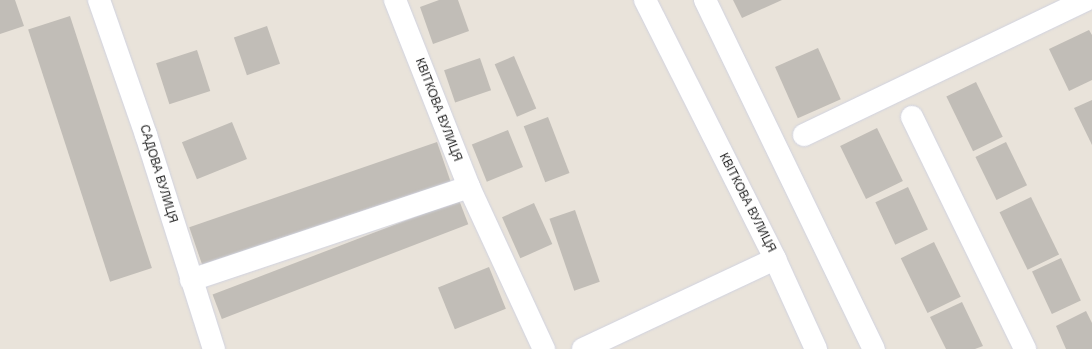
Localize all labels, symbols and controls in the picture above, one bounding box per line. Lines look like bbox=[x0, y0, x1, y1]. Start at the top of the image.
street label: КВІТКОВА ВУЛИЦЯ bbox=[412, 56, 464, 164]
street label: САДОВА ВУЛИЦЯ bbox=[136, 123, 180, 225]
street label: КВІТКОВА ВУЛИЦЯ bbox=[716, 151, 778, 255]

